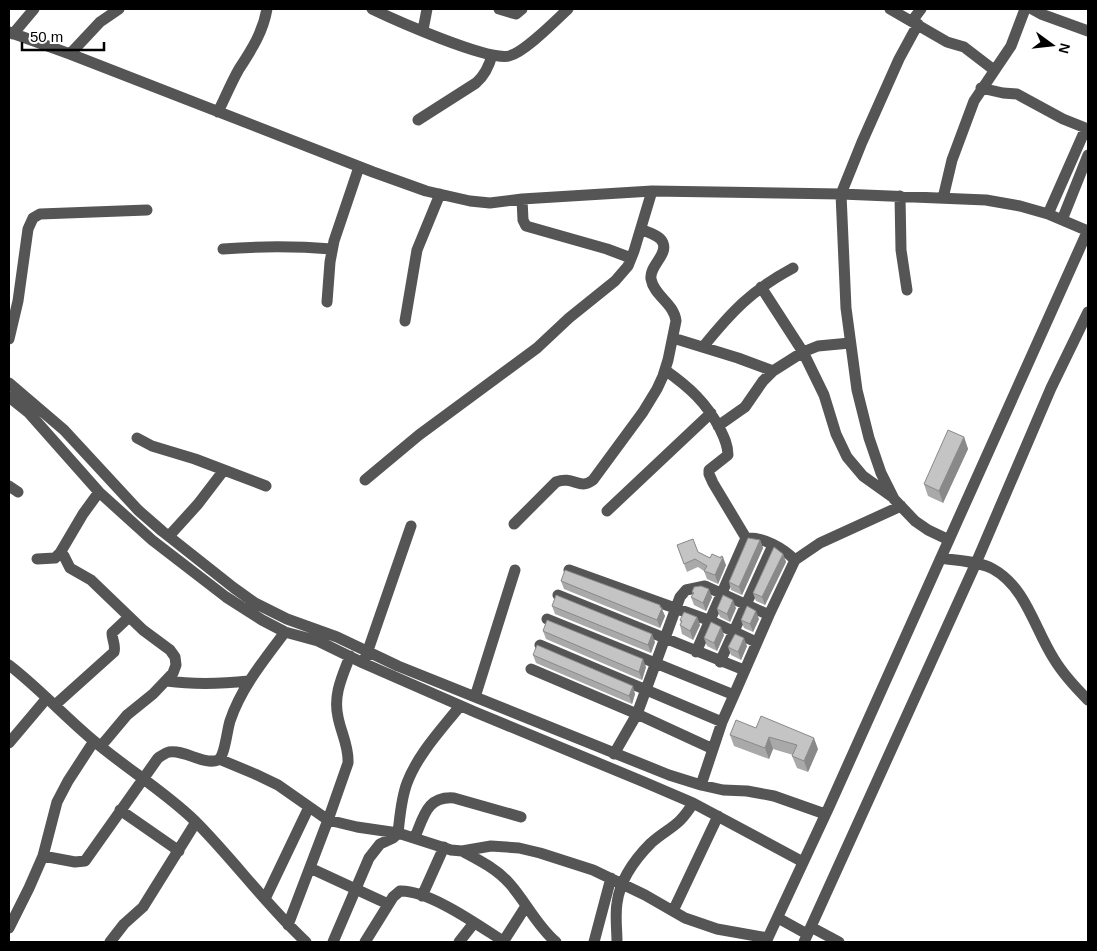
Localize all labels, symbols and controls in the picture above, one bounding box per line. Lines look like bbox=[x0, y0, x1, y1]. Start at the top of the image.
scale bar bbox=[22, 20, 105, 52]
north arrow bbox=[1027, 20, 1077, 70]
text: 50 m bbox=[30, 28, 63, 45]
text: N bbox=[1056, 41, 1074, 55]

